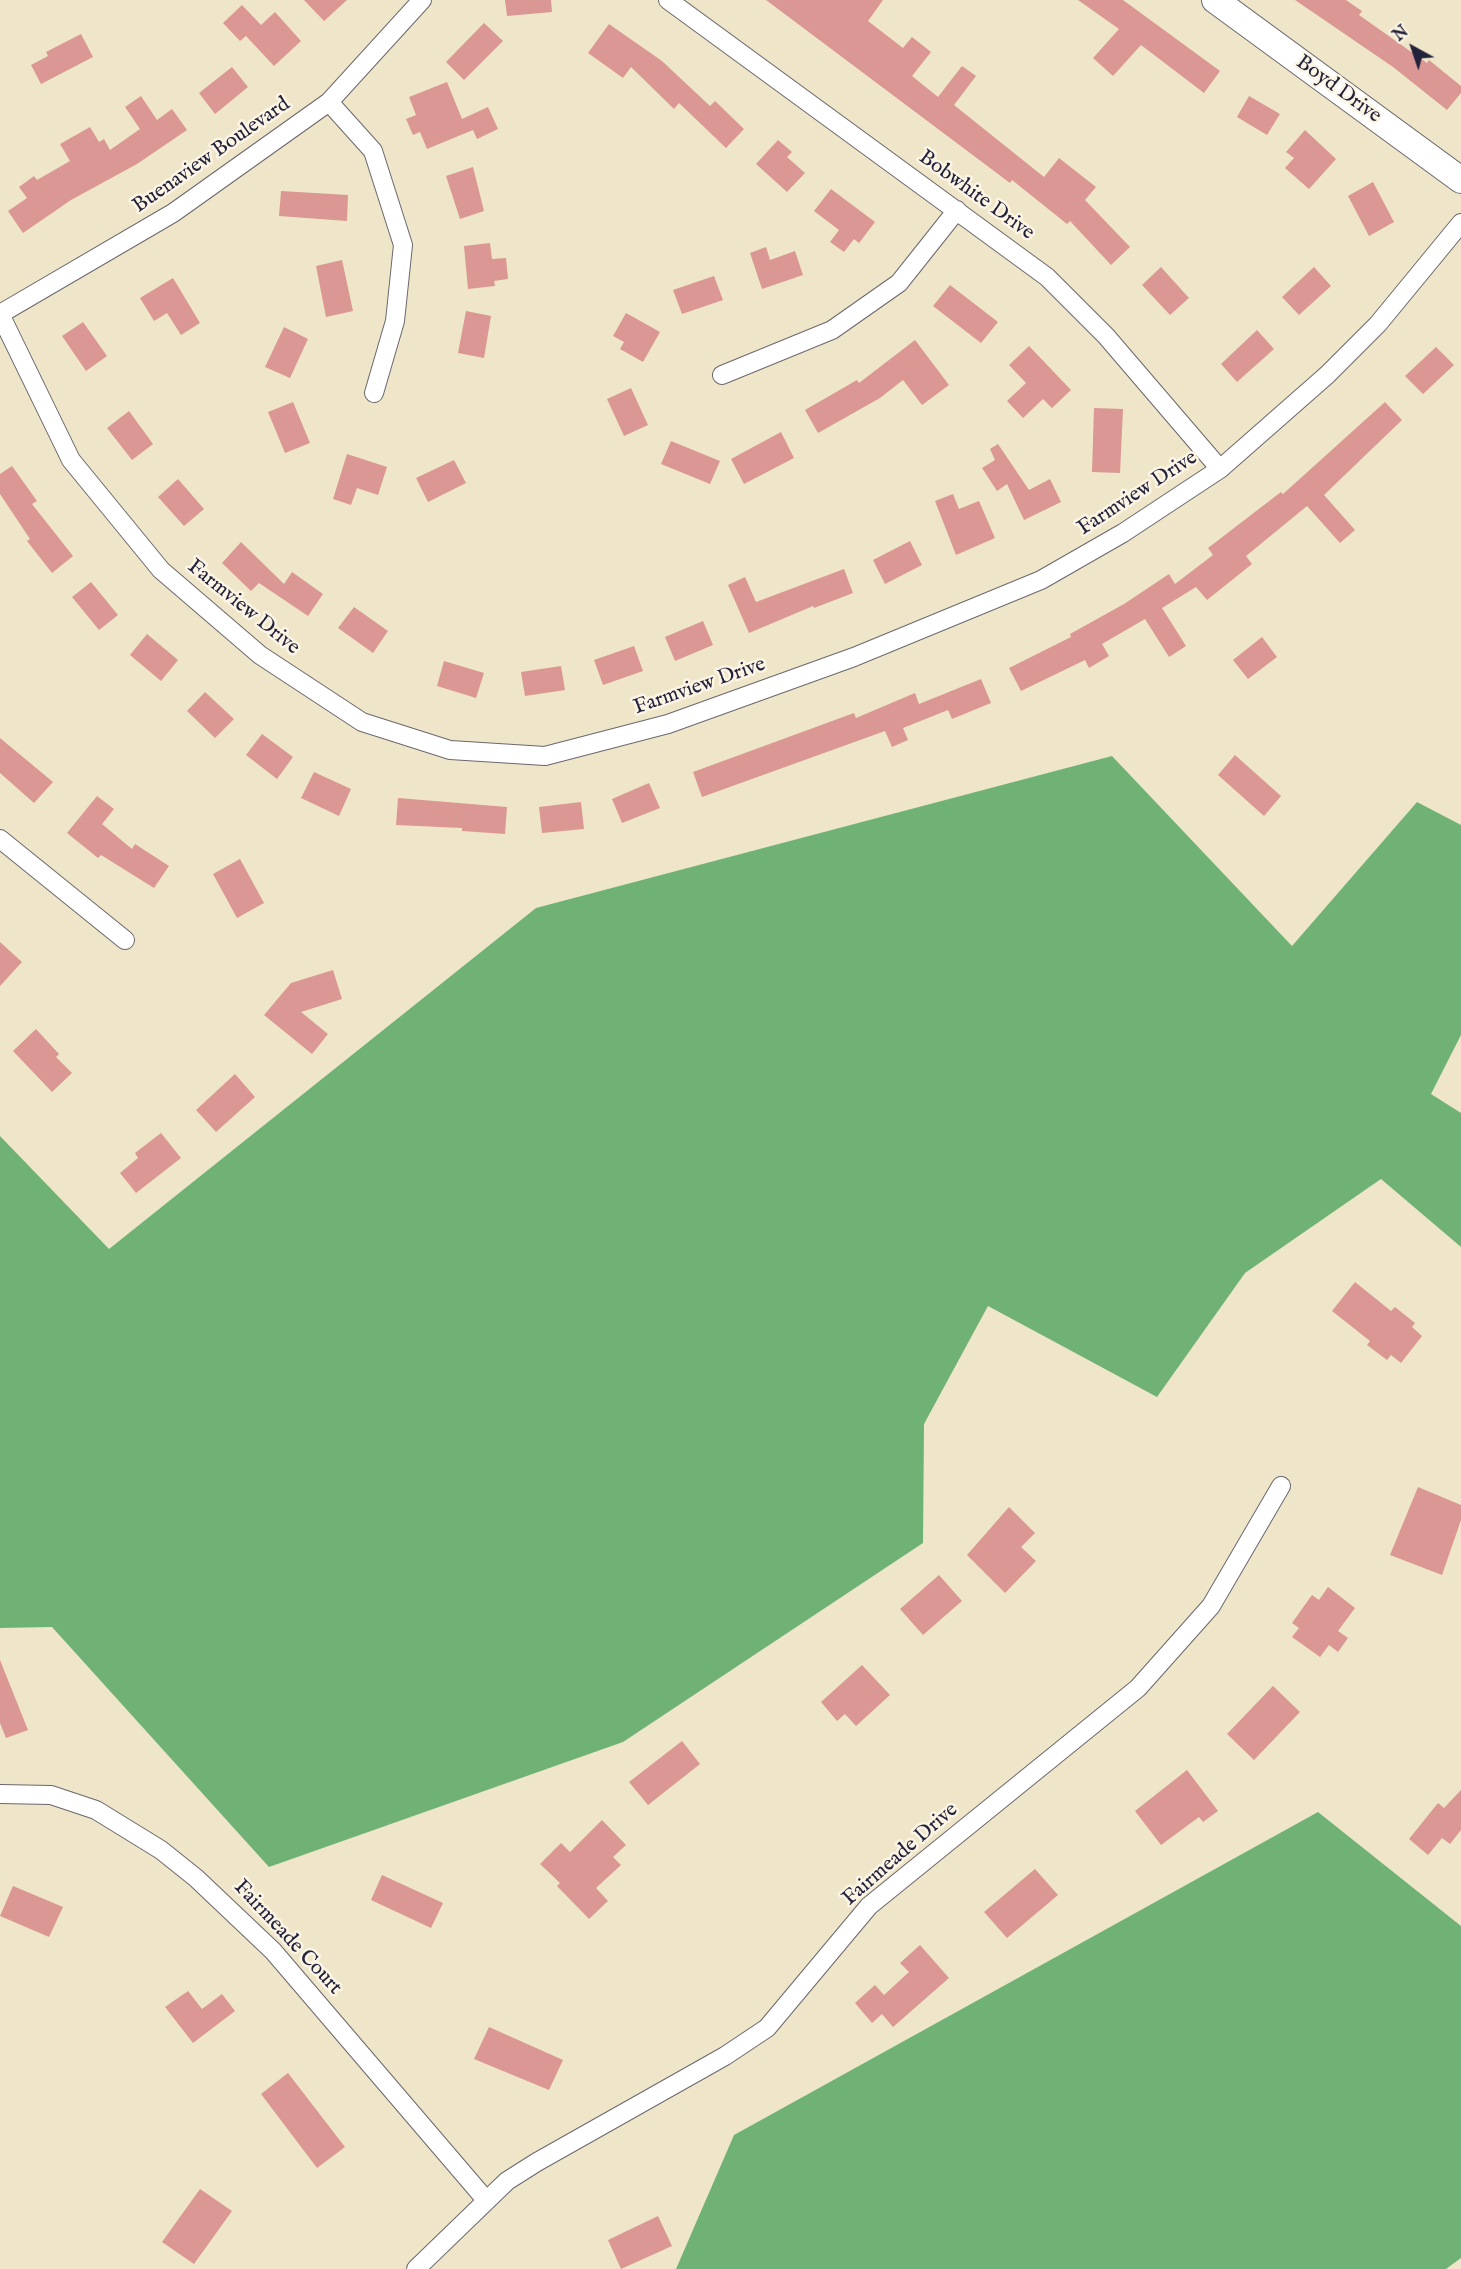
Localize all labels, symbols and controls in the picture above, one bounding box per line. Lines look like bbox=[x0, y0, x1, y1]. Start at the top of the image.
north arrow bbox=[1383, 18, 1443, 78]
text: N bbox=[1390, 22, 1413, 46]
street label: Boyd Drive bbox=[1290, 51, 1386, 129]
street label: Buenaview Boulevard bbox=[129, 92, 295, 220]
street label: Bobwhite Drive bbox=[913, 146, 1039, 246]
street label: Farmview Drive bbox=[1073, 446, 1203, 542]
street label: Farmview Drive bbox=[182, 555, 304, 661]
street label: Farmview Drive bbox=[631, 653, 769, 721]
street label: Fairmeade Drive bbox=[838, 1798, 964, 1912]
street label: Fairmeade Court bbox=[227, 1875, 347, 2001]

